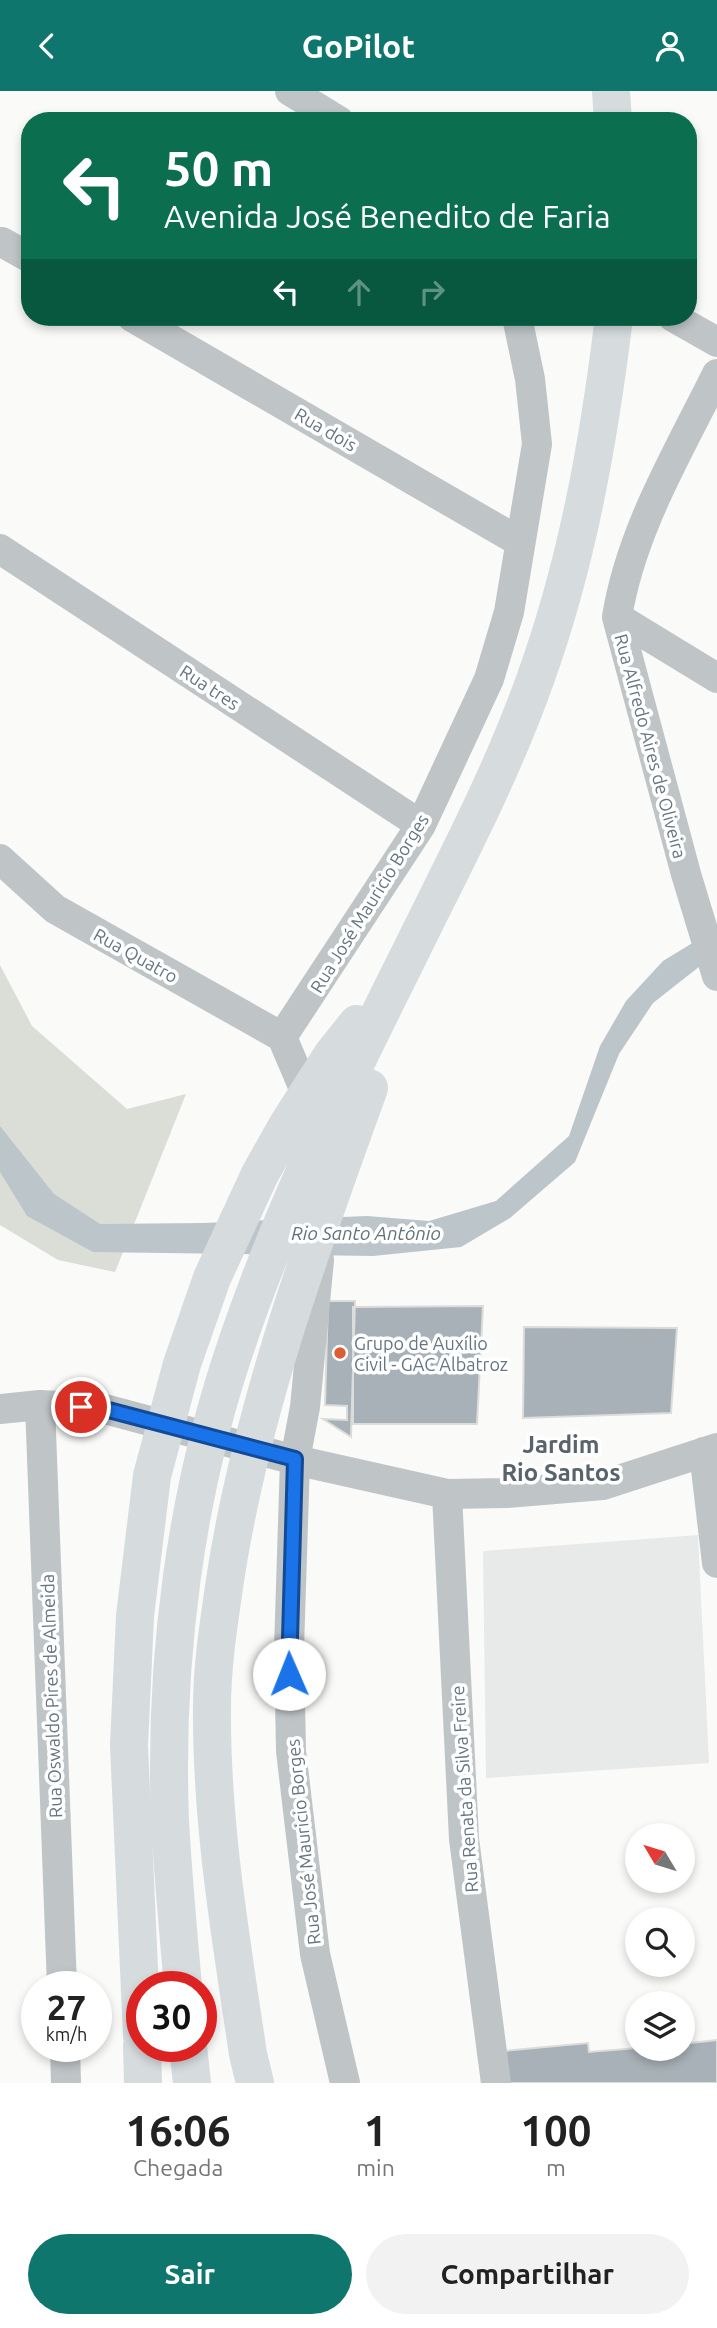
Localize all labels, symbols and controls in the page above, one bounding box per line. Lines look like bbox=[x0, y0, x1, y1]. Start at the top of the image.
icon: back bbox=[28, 27, 66, 65]
icon: person bbox=[651, 27, 689, 65]
text: GoPilot bbox=[302, 28, 415, 64]
icon: left bbox=[49, 140, 140, 231]
text: 50 m bbox=[164, 140, 273, 195]
text: Avenida José Benedito de Faria bbox=[164, 198, 611, 234]
icon: left bbox=[267, 273, 305, 311]
icon: ahead bbox=[340, 273, 378, 311]
icon: right bbox=[413, 273, 451, 311]
street label: Rua dois bbox=[292, 403, 361, 455]
street label: Rua Alfredo Aires de Oliveira bbox=[611, 632, 691, 860]
street label: Rua tres bbox=[177, 661, 243, 714]
street label: Rua José Mauricio Borges bbox=[306, 810, 432, 996]
street label: Rua Quatro bbox=[90, 924, 181, 987]
water label: Rio Santo Antônio bbox=[291, 1222, 441, 1244]
place label: Grupo de Auxílio Civil - GAC Albatroz bbox=[354, 1333, 508, 1374]
marker: Grupo de Auxílio Civil - GAC Albatroz bbox=[332, 1345, 348, 1361]
pin bbox=[51, 1377, 111, 1437]
icon: arrive bbox=[62, 1388, 100, 1426]
district label: Jardim Rio Santos bbox=[501, 1431, 621, 1486]
street label: Rua Oswaldo Pires de Almeida bbox=[37, 1574, 65, 1818]
position arrow bbox=[252, 1637, 326, 1711]
street label: Rua Renata da Silva Freire bbox=[447, 1685, 481, 1893]
street label: Rua José Mauricio Borges bbox=[282, 1738, 324, 1946]
north arrow bbox=[625, 1823, 695, 1893]
map controls bbox=[625, 1823, 695, 2061]
button: search bbox=[625, 1907, 695, 1977]
speed limit sign: 30 bbox=[126, 1971, 217, 2062]
text: 27 bbox=[47, 1987, 86, 2027]
button: layers bbox=[625, 1991, 695, 2061]
text: km/h bbox=[46, 2024, 87, 2044]
text: 16:06 bbox=[126, 2107, 231, 2154]
text: 1 bbox=[364, 2107, 387, 2154]
text: 100 bbox=[520, 2107, 591, 2154]
text: Chegada bbox=[133, 2155, 223, 2180]
text: min bbox=[356, 2155, 395, 2180]
text: m bbox=[546, 2155, 566, 2180]
button: Sair bbox=[28, 2234, 352, 2314]
button: Compartilhar bbox=[366, 2234, 689, 2314]

